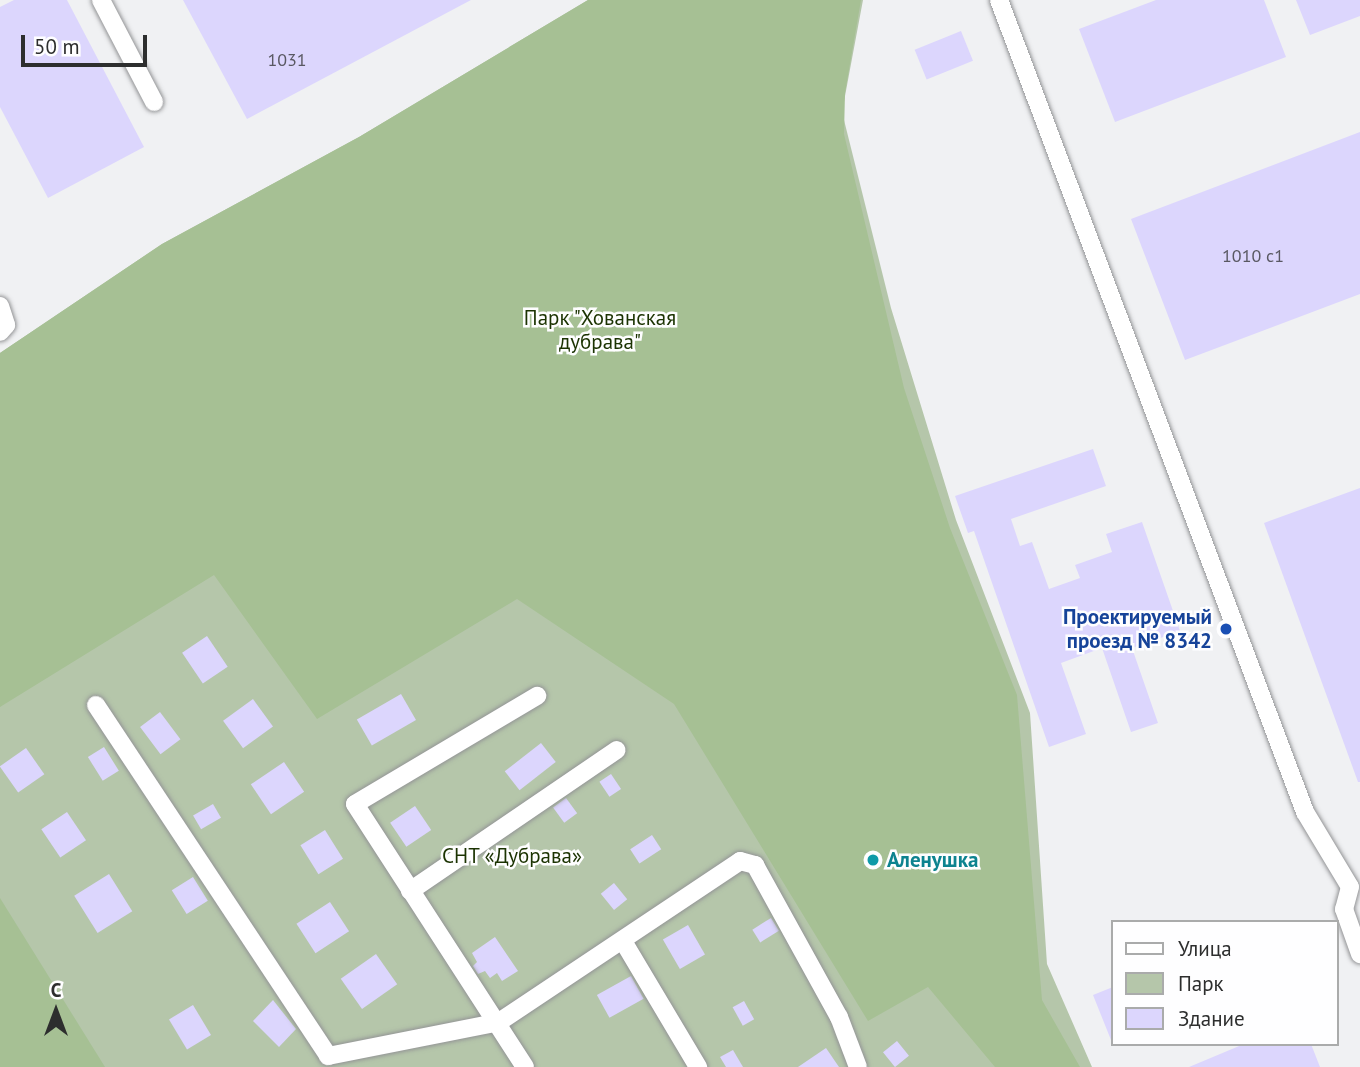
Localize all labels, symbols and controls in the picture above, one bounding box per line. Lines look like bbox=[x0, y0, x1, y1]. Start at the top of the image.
scale bar bbox=[24, 21, 150, 65]
text: 50 m bbox=[34, 33, 80, 60]
house number: 1031 bbox=[267, 49, 307, 71]
house number: 1010 с1 bbox=[1222, 245, 1284, 267]
park label: Парк "Хованская дубрава" bbox=[523, 305, 677, 355]
place label: Проектируемый проезд № 8342 bbox=[1063, 604, 1212, 654]
marker: Проектируемый проезд № 8342 bbox=[1218, 621, 1234, 637]
park label: СНТ «Дубрава» bbox=[442, 843, 582, 869]
place label: Аленушка bbox=[887, 847, 978, 873]
marker: Аленушка bbox=[865, 852, 881, 868]
legend bbox=[1112, 920, 1339, 1046]
text: Улица bbox=[1178, 935, 1232, 962]
text: Парк bbox=[1178, 970, 1224, 997]
north arrow bbox=[21, 976, 91, 1046]
text: С bbox=[51, 978, 61, 1002]
text: Здание bbox=[1178, 1005, 1245, 1032]

